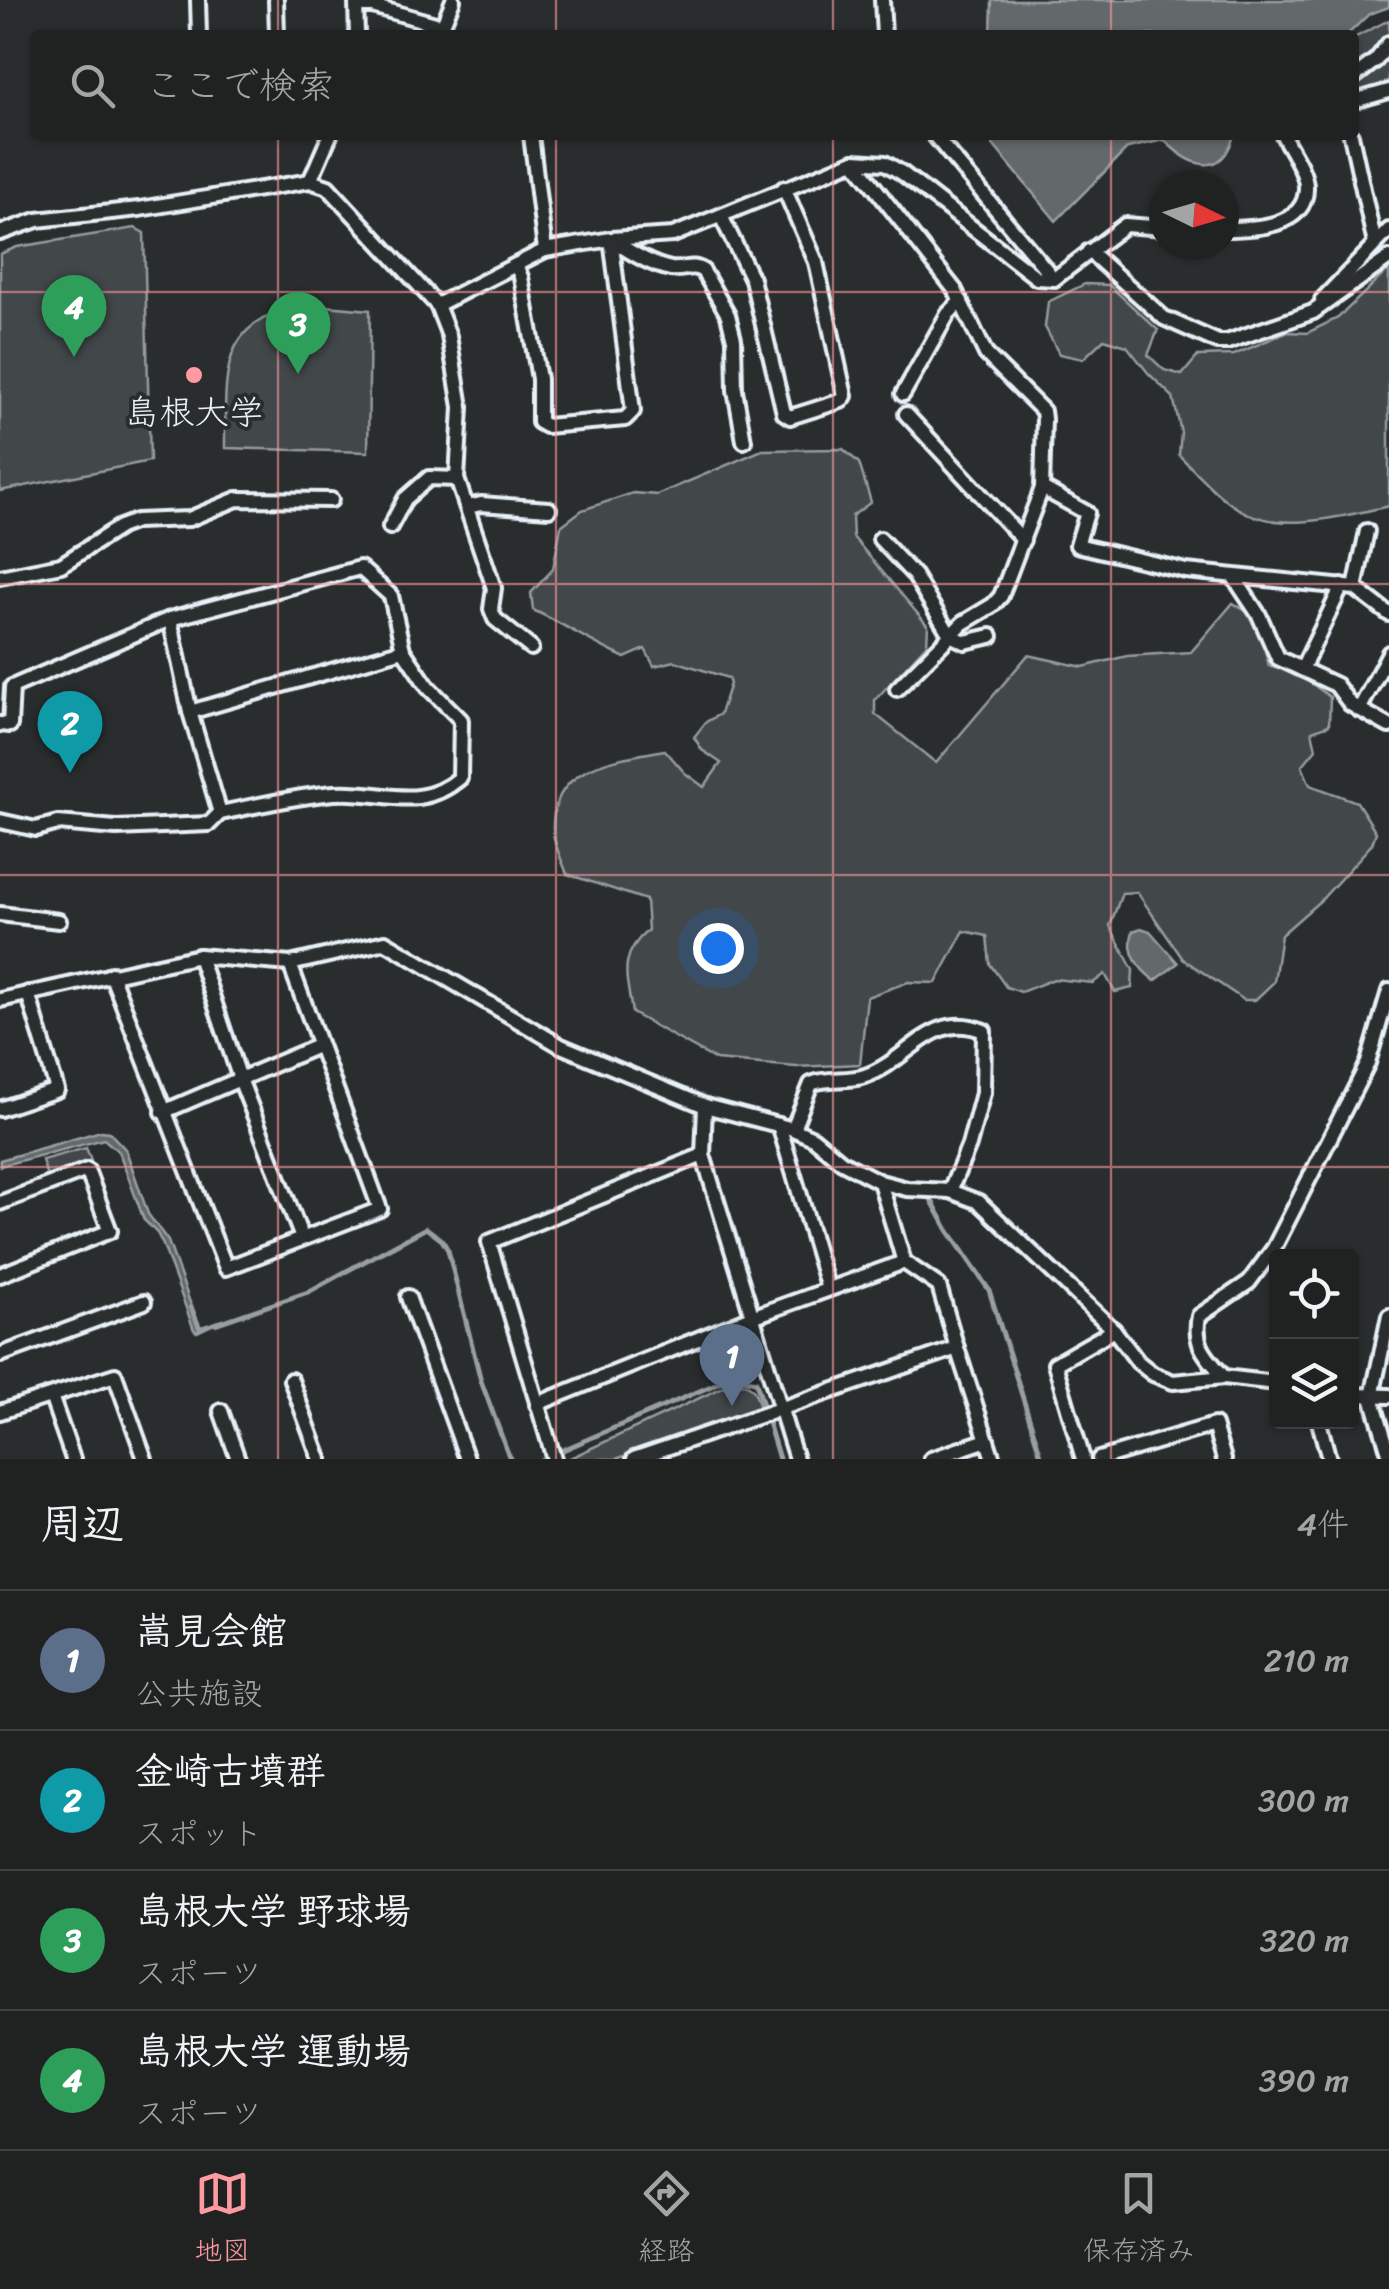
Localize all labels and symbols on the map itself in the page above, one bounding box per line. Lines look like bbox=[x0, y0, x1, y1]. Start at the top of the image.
north arrow bbox=[1149, 170, 1239, 260]
pin: 4 bbox=[42, 274, 106, 357]
pin: 3 bbox=[266, 292, 330, 374]
marker: 島根大学 bbox=[183, 364, 205, 386]
place label: 島根大学 bbox=[124, 381, 264, 443]
pin: 2 bbox=[38, 690, 102, 773]
your location bbox=[693, 923, 744, 974]
pin: 1 bbox=[700, 1324, 764, 1406]

